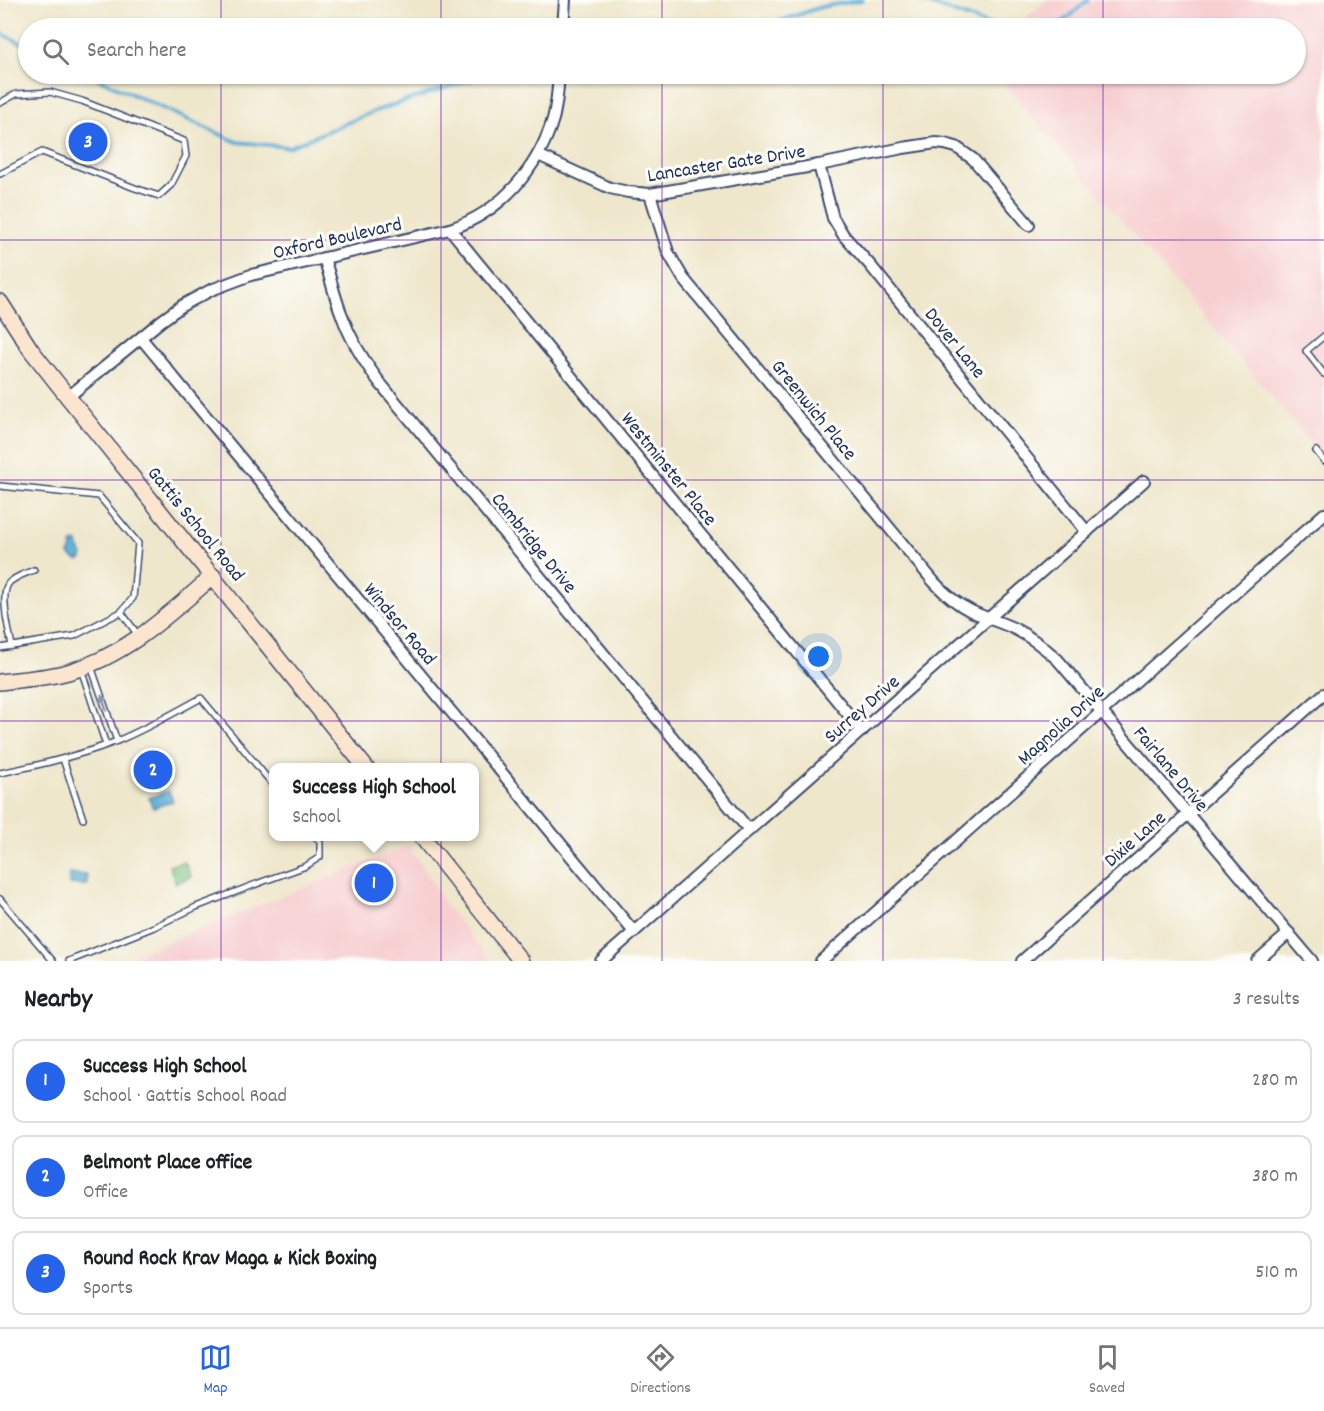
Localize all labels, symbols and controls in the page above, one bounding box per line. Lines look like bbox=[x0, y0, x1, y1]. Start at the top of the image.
search box bbox=[18, 18, 1306, 84]
icon: search bbox=[39, 35, 72, 68]
text: Search here bbox=[87, 36, 186, 67]
pin: 3 bbox=[68, 120, 107, 164]
street label: Lancaster Gate Drive bbox=[645, 139, 808, 191]
street label: Oxford Boulevard bbox=[271, 212, 405, 268]
street label: Dover Lane bbox=[916, 302, 991, 385]
street label: Greenwich Place bbox=[763, 354, 862, 468]
street label: Westminster Place bbox=[613, 407, 723, 533]
street label: Gattis School Road bbox=[139, 461, 250, 589]
street label: Cambridge Drive bbox=[483, 487, 582, 601]
street label: Windsor Road bbox=[356, 577, 442, 672]
your location bbox=[804, 642, 833, 671]
street label: Surrey Drive bbox=[819, 669, 907, 751]
street label: Magnolia Drive bbox=[1012, 679, 1112, 773]
one-way arrow bbox=[98, 694, 108, 712]
street label: Fairlane Drive bbox=[1125, 721, 1214, 819]
pin: 2 bbox=[134, 748, 172, 792]
popup bbox=[269, 763, 479, 841]
text: Success High School bbox=[292, 773, 456, 804]
text: School bbox=[292, 804, 341, 832]
street label: Dixie Lane bbox=[1099, 805, 1173, 875]
pin: 1 bbox=[354, 860, 394, 906]
text: Nearby bbox=[24, 982, 92, 1019]
text: 3 results bbox=[1233, 986, 1300, 1014]
text: Success High School bbox=[83, 1052, 247, 1083]
text: 1 bbox=[43, 1067, 48, 1095]
text: 280 m bbox=[1252, 1067, 1298, 1095]
text: School · Gattis School Road bbox=[83, 1083, 287, 1111]
text: Belmont Place office bbox=[83, 1148, 252, 1179]
text: 2 bbox=[41, 1163, 50, 1191]
text: 380 m bbox=[1252, 1163, 1298, 1191]
text: Office bbox=[83, 1179, 128, 1207]
text: Round Rock Krav Maga & Kick Boxing bbox=[83, 1244, 377, 1275]
text: 3 bbox=[41, 1259, 50, 1287]
text: 510 m bbox=[1255, 1259, 1298, 1287]
text: Sports bbox=[83, 1275, 133, 1303]
tab: Map bbox=[199, 1341, 232, 1400]
tab: Directions bbox=[630, 1341, 691, 1400]
tab: Saved bbox=[1089, 1341, 1125, 1400]

